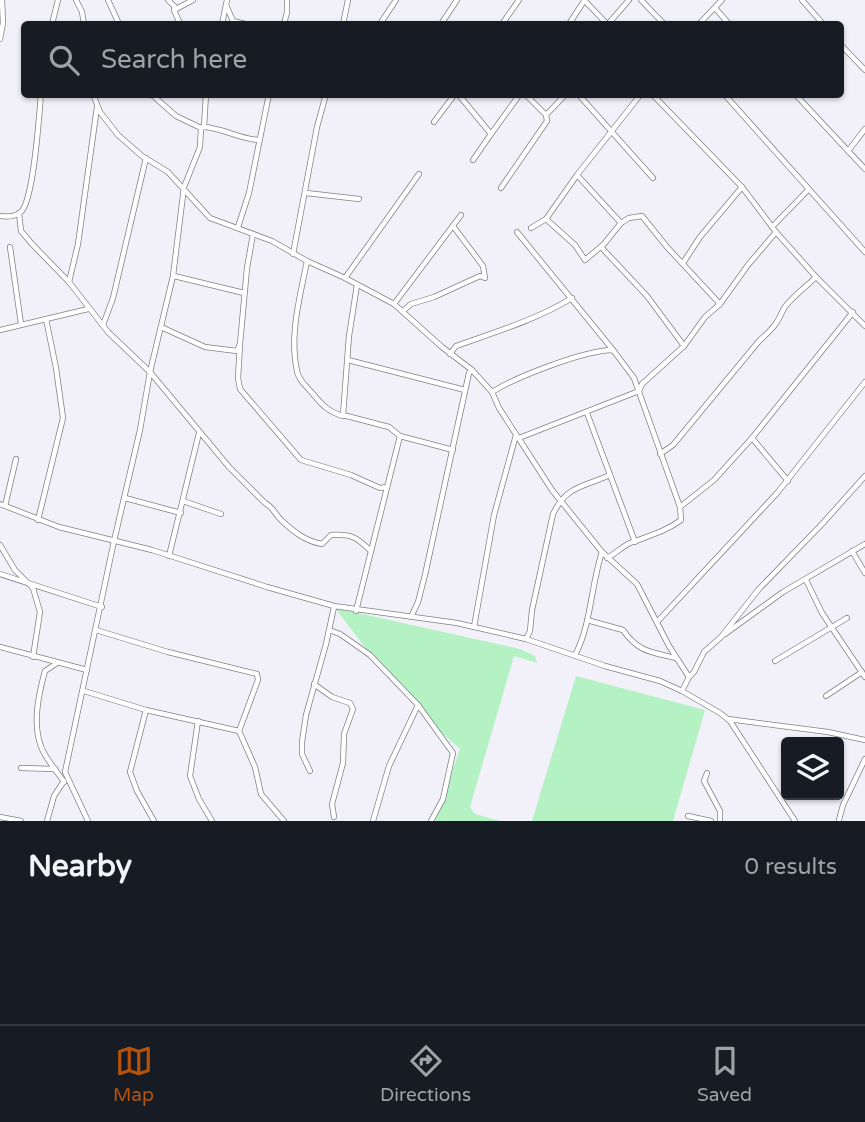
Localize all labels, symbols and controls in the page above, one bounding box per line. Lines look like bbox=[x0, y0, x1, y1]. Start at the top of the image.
search box bbox=[21, 21, 844, 98]
icon: search bbox=[45, 41, 83, 79]
text: Search here bbox=[101, 44, 247, 75]
map controls bbox=[781, 737, 844, 800]
button: layers bbox=[781, 737, 844, 800]
text: Nearby bbox=[28, 848, 132, 885]
text: 0 results bbox=[744, 853, 837, 881]
tab: Map bbox=[113, 1042, 154, 1106]
tab: Directions bbox=[380, 1042, 471, 1106]
tab: Saved bbox=[697, 1042, 752, 1106]

